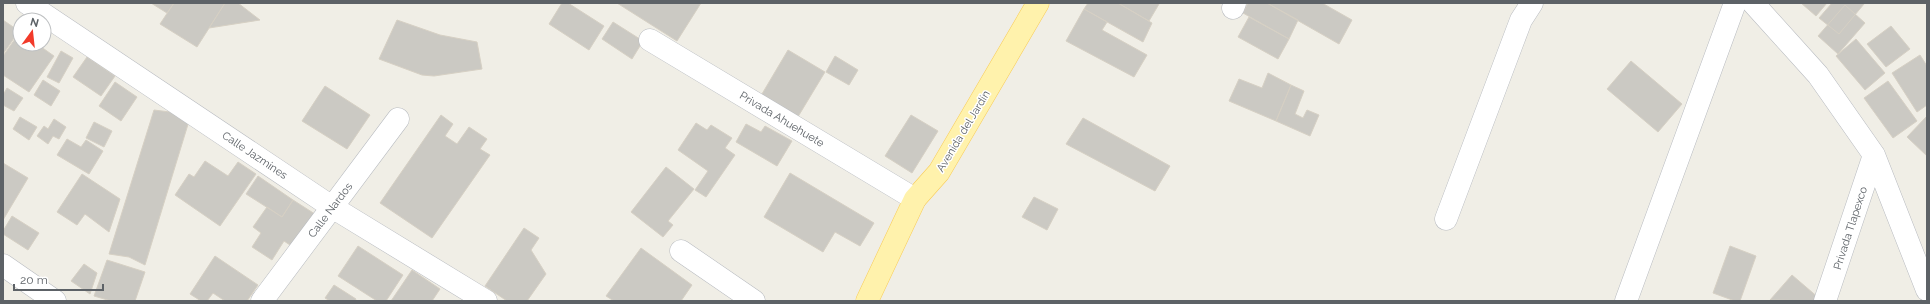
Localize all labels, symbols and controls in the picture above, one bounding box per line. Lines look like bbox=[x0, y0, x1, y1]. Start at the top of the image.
north arrow bbox=[12, 12, 52, 52]
text: N bbox=[29, 15, 40, 30]
street label: Avenida del Jardín bbox=[934, 88, 993, 174]
street label: Privada Ahuehuete bbox=[737, 89, 827, 150]
street label: Calle Jazmines bbox=[220, 129, 290, 182]
street label: Calle Nardos bbox=[305, 180, 355, 240]
street label: Privada Tlapexco bbox=[1831, 185, 1870, 271]
scale bar bbox=[14, 266, 103, 292]
text: 20 m bbox=[20, 273, 48, 287]

